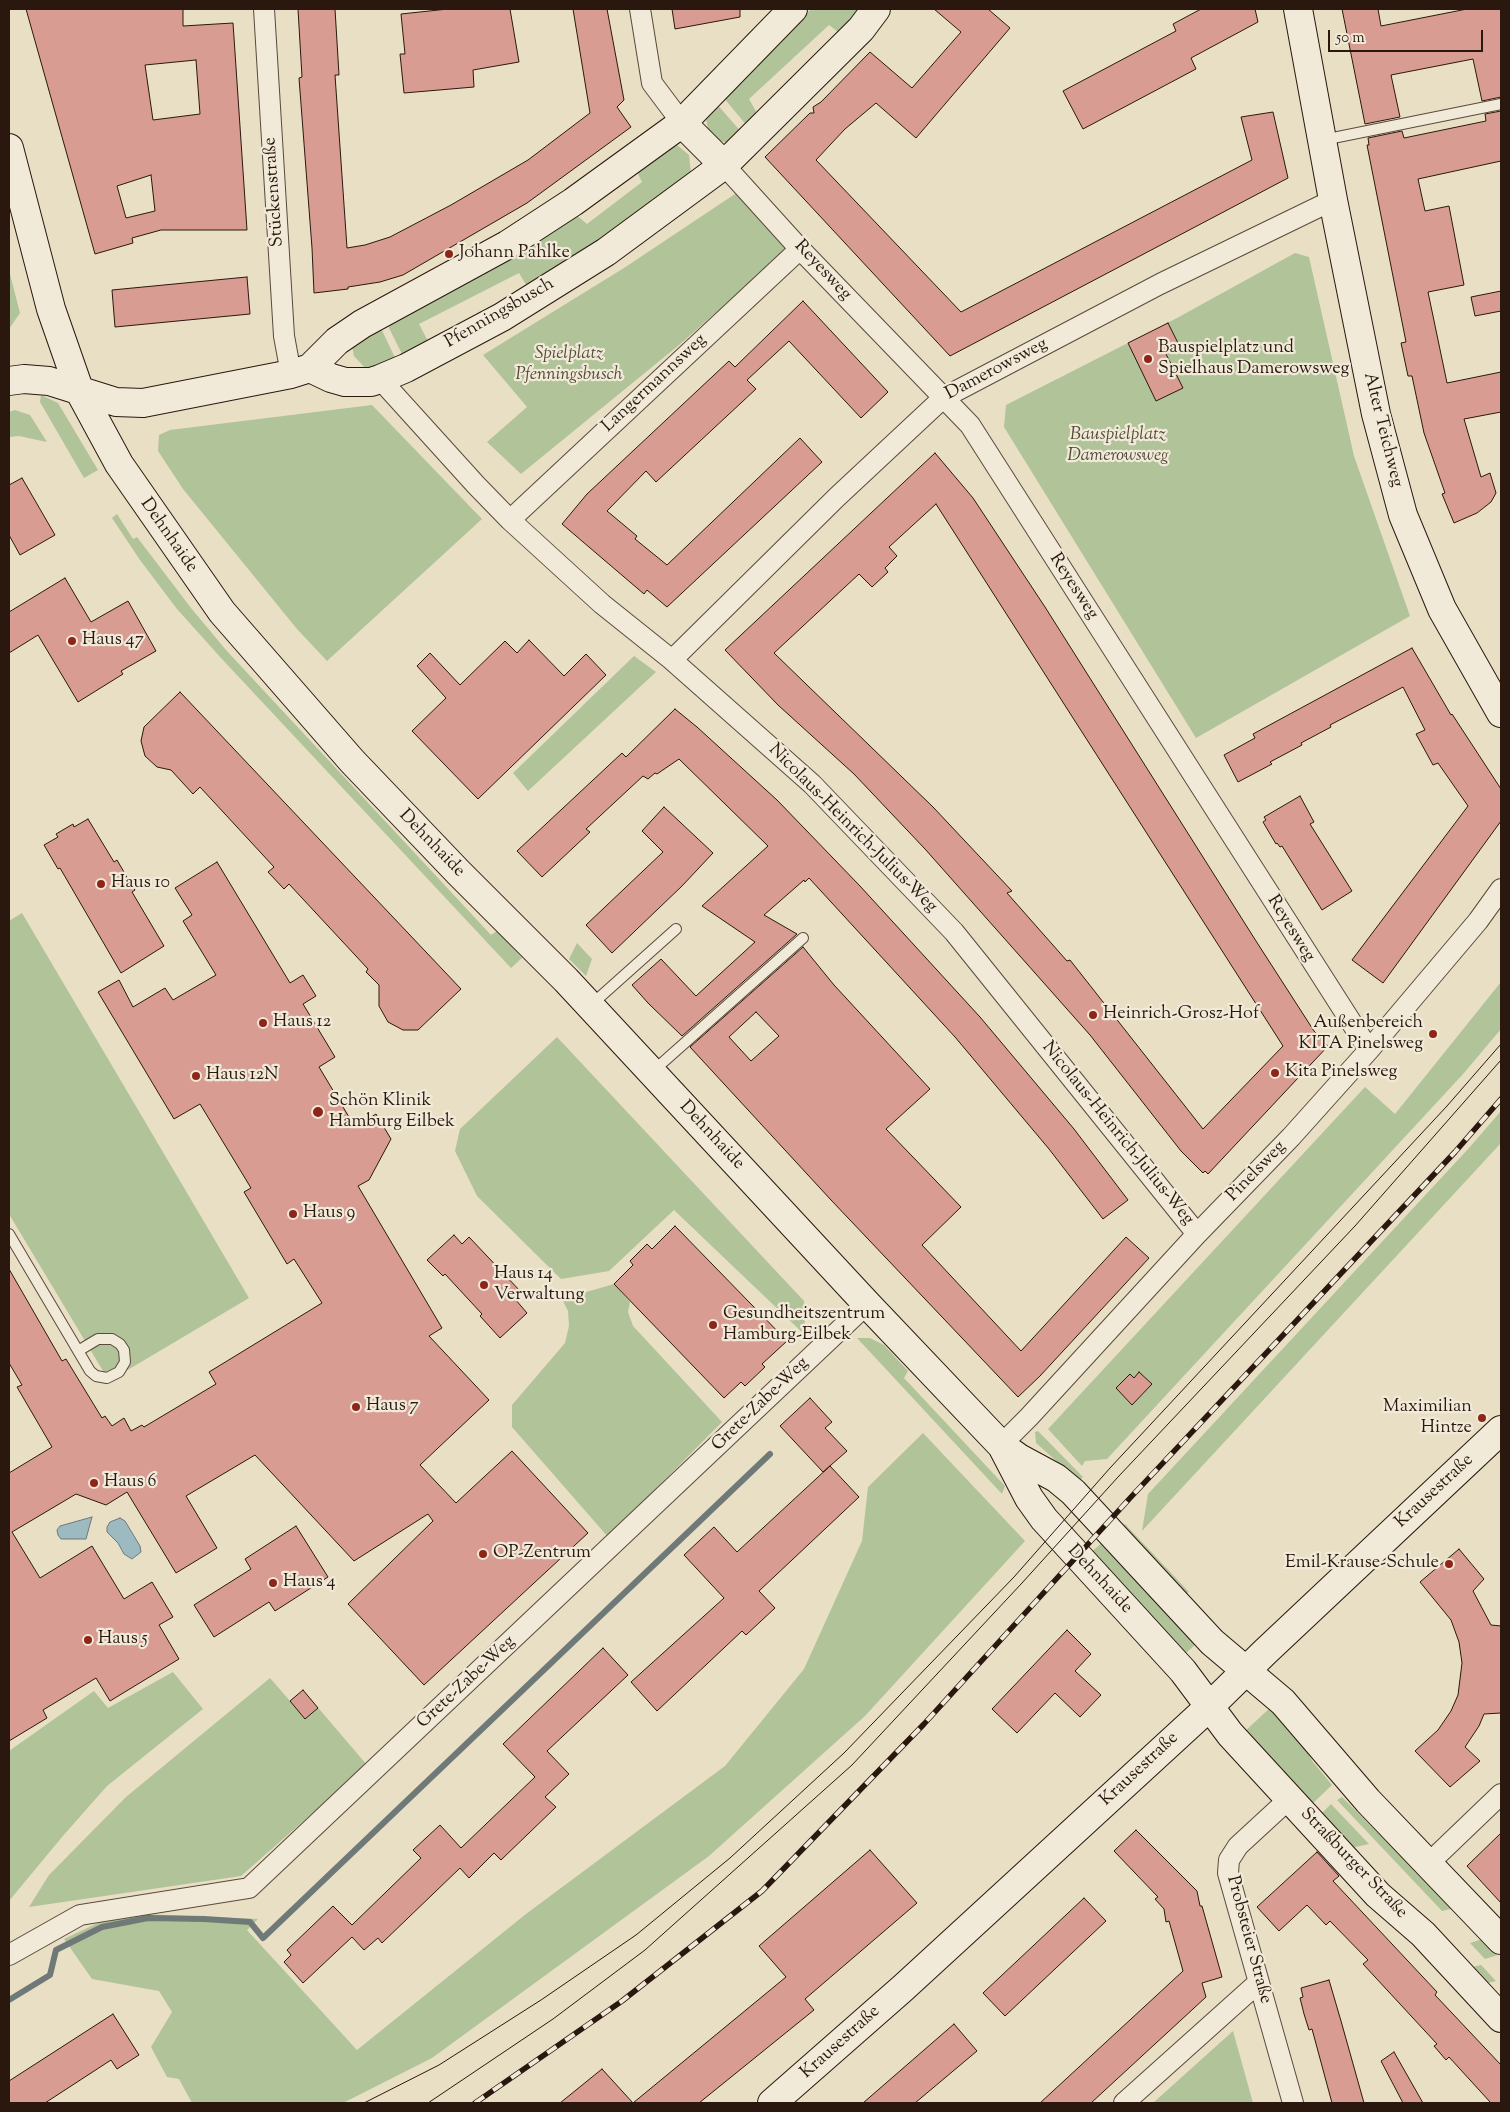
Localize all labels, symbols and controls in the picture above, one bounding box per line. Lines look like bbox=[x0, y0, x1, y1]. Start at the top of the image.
scale bar bbox=[1330, 20, 1485, 52]
text: 50 m bbox=[1336, 28, 1365, 49]
street label: Stückenstraße bbox=[260, 136, 290, 248]
street label: Reyesweg bbox=[789, 236, 855, 306]
place label: Johann Pahlke bbox=[459, 243, 570, 265]
marker: Johann Pahlke bbox=[443, 248, 455, 260]
street label: Pfenningsbusch bbox=[442, 274, 558, 354]
street label: Langermannsweg bbox=[598, 330, 712, 438]
street label: Damerowsweg bbox=[942, 334, 1052, 406]
place label: Bauspielplatz und Spielhaus Damerowsweg bbox=[1158, 338, 1349, 380]
park label: Spielplatz Pfenningsbusch bbox=[515, 344, 623, 386]
marker: Bauspielplatz und Spielhaus Damerowsweg bbox=[1142, 353, 1154, 365]
street label: Alter Teichweg bbox=[1357, 370, 1407, 490]
park label: Bauspielplatz Damerowsweg bbox=[1067, 425, 1169, 468]
street label: Dehnhaide bbox=[134, 495, 202, 577]
street label: Reyesweg bbox=[1044, 550, 1102, 624]
place label: Haus 47 bbox=[82, 630, 144, 652]
marker: Haus 47 bbox=[66, 635, 78, 647]
street label: Nicolaus-Heinrich-Julius-Weg bbox=[763, 740, 941, 918]
street label: Dehnhaide bbox=[393, 806, 469, 882]
place label: Haus 10 bbox=[111, 873, 170, 895]
marker: Haus 10 bbox=[95, 878, 107, 890]
street label: Reyesweg bbox=[1261, 892, 1319, 966]
place label: Heinrich-Grosz-Hof bbox=[1103, 1004, 1259, 1026]
marker: Heinrich-Grosz-Hof bbox=[1087, 1009, 1099, 1021]
place label: Haus 12 bbox=[273, 1012, 331, 1034]
place label: Außenbereich KITA Pinelsweg bbox=[1299, 1013, 1423, 1056]
marker: Haus 12 bbox=[257, 1017, 269, 1029]
marker: Außenbereich KITA Pinelsweg bbox=[1427, 1028, 1439, 1040]
street label: Nicolaus-Heinrich-Julius-Weg bbox=[1036, 1038, 1198, 1230]
place label: Kita Pinelsweg bbox=[1285, 1062, 1397, 1084]
place label: Haus 12N bbox=[206, 1065, 278, 1087]
marker: Kita Pinelsweg bbox=[1269, 1067, 1281, 1079]
marker: Haus 12N bbox=[190, 1070, 202, 1082]
place label: Schön Klinik Hamburg Eilbek bbox=[329, 1091, 455, 1134]
street label: Dehnhaide bbox=[674, 1097, 748, 1175]
marker: Schön Klinik Hamburg Eilbek bbox=[311, 1105, 325, 1119]
street label: Pinelsweg bbox=[1223, 1137, 1291, 1207]
place label: Haus 9 bbox=[303, 1203, 355, 1225]
marker: Haus 9 bbox=[287, 1208, 299, 1220]
place label: Haus 14 Verwaltung bbox=[494, 1264, 584, 1306]
marker: Haus 14 Verwaltung bbox=[478, 1279, 490, 1291]
place label: Gesundheitszentrum Hamburg-Eilbek bbox=[723, 1304, 885, 1346]
marker: Gesundheitszentrum Hamburg-Eilbek bbox=[707, 1319, 719, 1331]
street label: Grete-Zabe-Weg bbox=[708, 1353, 814, 1457]
place label: Haus 7 bbox=[366, 1396, 419, 1418]
place label: Maximilian Hintze bbox=[1383, 1397, 1472, 1440]
marker: Haus 7 bbox=[350, 1401, 362, 1413]
marker: Maximilian Hintze bbox=[1476, 1412, 1488, 1424]
street label: Krausestraße bbox=[1391, 1450, 1479, 1534]
place label: Haus 6 bbox=[104, 1472, 157, 1494]
marker: Haus 6 bbox=[88, 1477, 100, 1489]
street label: Dehnhaide bbox=[1062, 1541, 1136, 1619]
place label: OP-Zentrum bbox=[493, 1543, 591, 1565]
marker: OP-Zentrum bbox=[477, 1548, 489, 1560]
place label: Emil-Krause-Schule bbox=[1285, 1553, 1439, 1575]
marker: Emil-Krause-Schule bbox=[1443, 1558, 1455, 1570]
place label: Haus 4 bbox=[283, 1572, 336, 1594]
marker: Haus 4 bbox=[267, 1577, 279, 1589]
place label: Haus 5 bbox=[98, 1629, 148, 1651]
street label: Grete-Zabe-Weg bbox=[413, 1632, 521, 1734]
marker: Haus 5 bbox=[82, 1634, 94, 1646]
street label: Krausestraße bbox=[1096, 1728, 1184, 1812]
street label: Straßburger Straße bbox=[1295, 1804, 1411, 1924]
street label: Probsteier Straße bbox=[1221, 1874, 1275, 2006]
street label: Krausestraße bbox=[797, 2002, 885, 2084]

